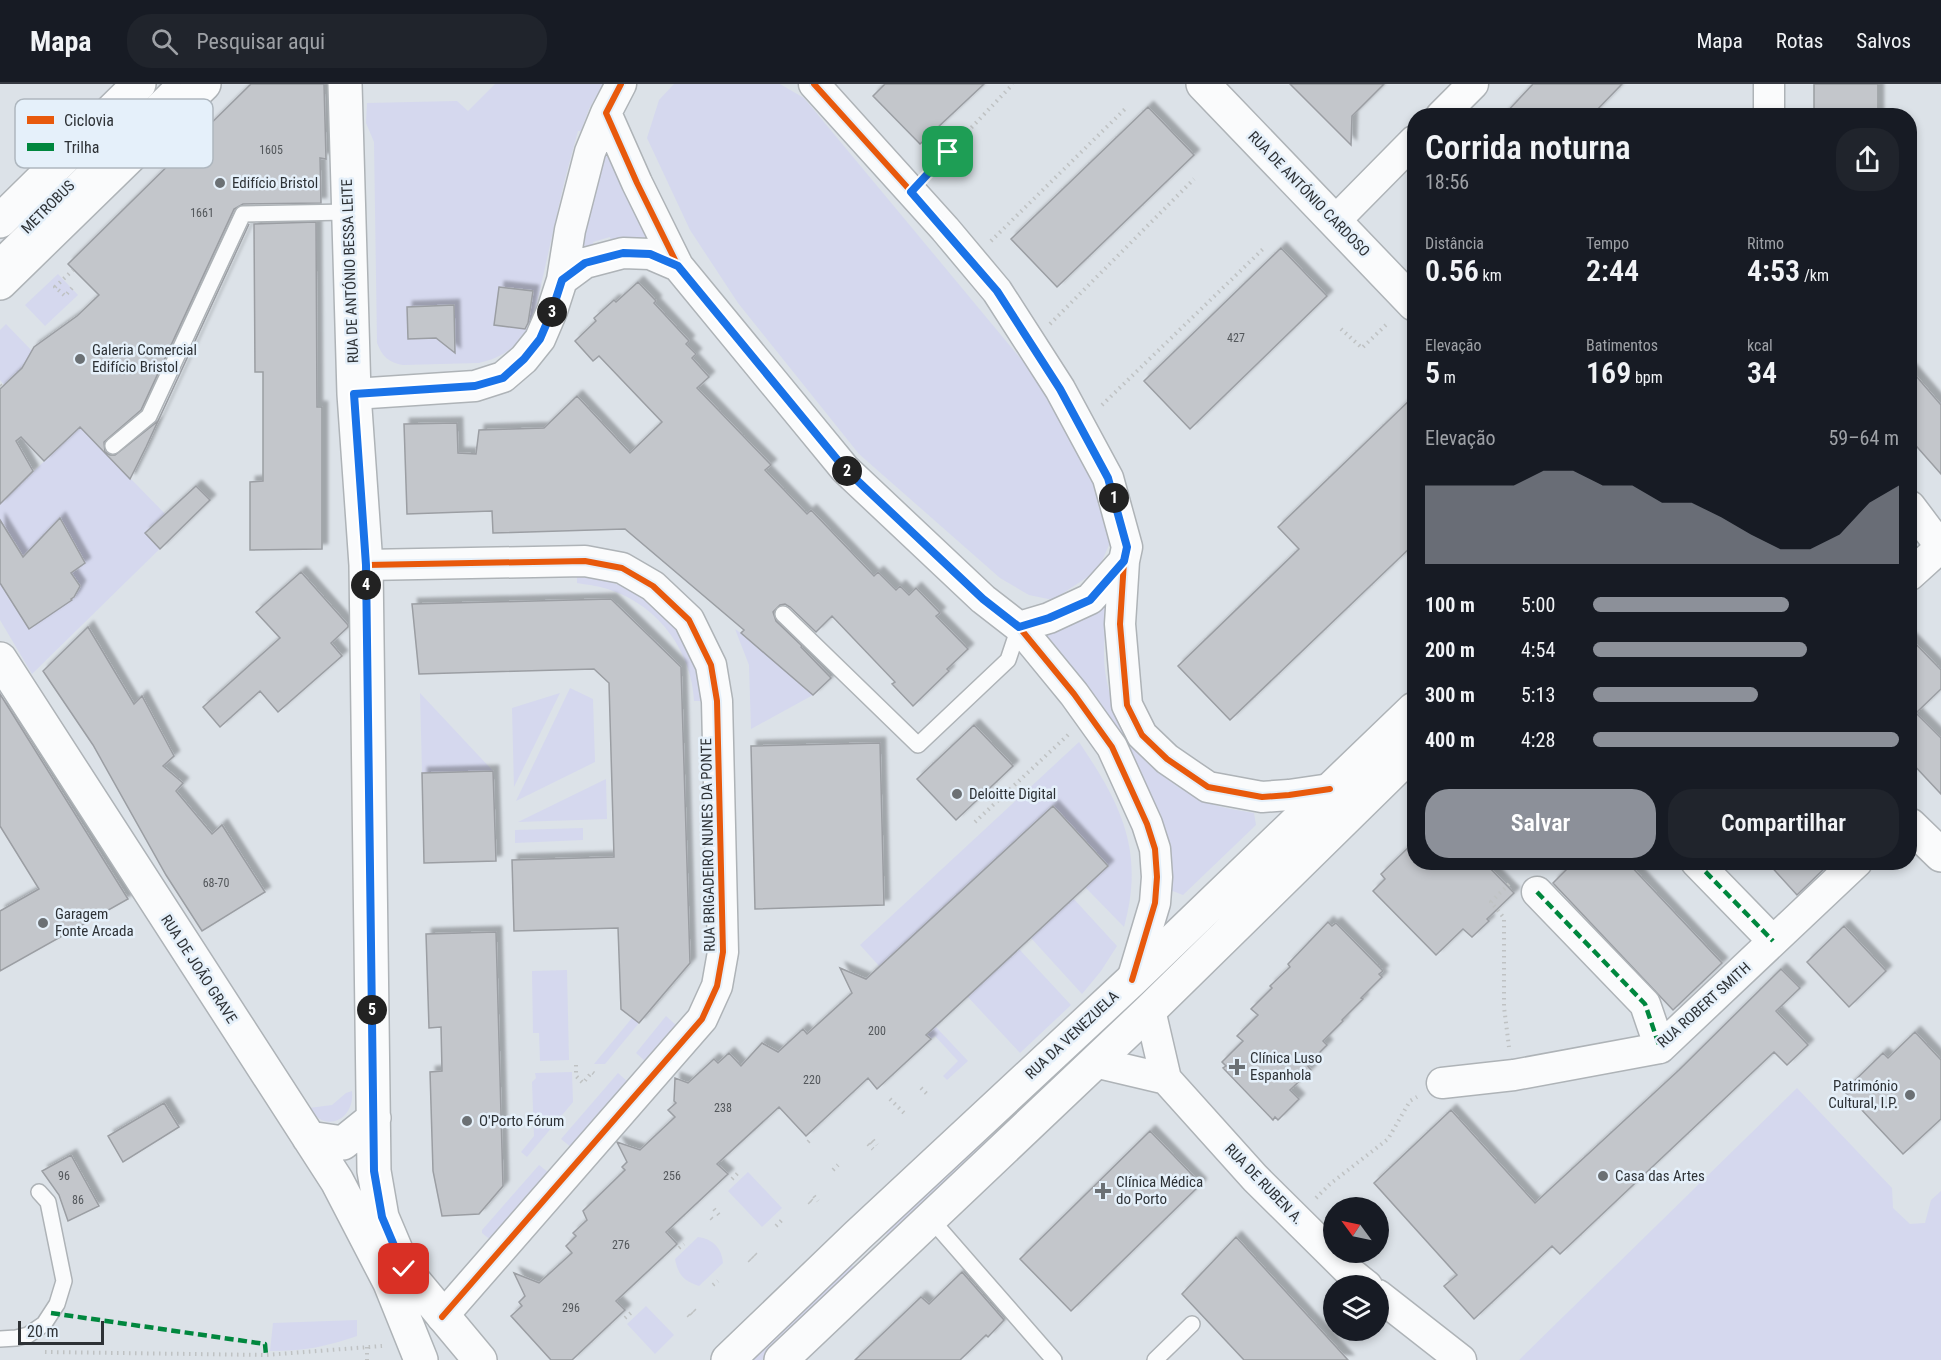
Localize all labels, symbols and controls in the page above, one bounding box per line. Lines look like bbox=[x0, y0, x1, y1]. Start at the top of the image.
search box bbox=[127, 14, 547, 68]
text: Mapa bbox=[30, 25, 91, 58]
icon: search bbox=[148, 25, 181, 58]
text: Pesquisar aqui bbox=[196, 29, 325, 54]
text: Mapa bbox=[1696, 29, 1743, 53]
text: Rotas bbox=[1776, 29, 1823, 53]
text: Salvos bbox=[1856, 29, 1911, 53]
legend bbox=[15, 99, 213, 168]
text: Ciclovia bbox=[64, 111, 114, 130]
pin bbox=[922, 126, 973, 177]
street label: RUA DE ANTÓNIO CARDOSO bbox=[1244, 128, 1374, 260]
text: Corrida noturna bbox=[1425, 128, 1631, 167]
button: share bbox=[1836, 128, 1899, 191]
icon: arrive bbox=[931, 135, 964, 168]
text: Trilha bbox=[64, 138, 99, 157]
house number: 1605 bbox=[259, 143, 283, 157]
text: 18:56 bbox=[1425, 170, 1469, 194]
place label: Edifício Bristol bbox=[232, 174, 318, 192]
street label: METROBUS bbox=[18, 176, 79, 237]
marker: Edifício Bristol bbox=[213, 176, 227, 190]
street label: RUA DE ANTÓNIO BESSA LEITE bbox=[338, 179, 362, 363]
house number: 1661 bbox=[190, 206, 214, 220]
text: Distância bbox=[1425, 234, 1484, 253]
text: Tempo bbox=[1586, 234, 1629, 253]
text: Ritmo bbox=[1747, 234, 1784, 253]
text: 0.56 bbox=[1425, 253, 1479, 288]
text: 2:44 bbox=[1586, 253, 1639, 288]
text: 4:53 bbox=[1747, 253, 1800, 288]
text: km bbox=[1479, 266, 1502, 285]
text: /km bbox=[1800, 266, 1829, 285]
pin: 3 bbox=[537, 297, 567, 327]
text: 3 bbox=[548, 302, 556, 321]
house number: 427 bbox=[1227, 331, 1245, 345]
text: Elevação bbox=[1425, 336, 1482, 355]
text: Batimentos bbox=[1586, 336, 1658, 355]
text: kcal bbox=[1747, 336, 1773, 355]
place label: Galeria Comercial Edifício Bristol bbox=[92, 341, 197, 376]
marker: Galeria Comercial Edifício Bristol bbox=[73, 352, 87, 366]
text: 5 bbox=[1425, 355, 1440, 390]
text: 169 bbox=[1586, 355, 1631, 390]
text: 34 bbox=[1747, 355, 1777, 390]
text: m bbox=[1440, 368, 1456, 387]
text: bpm bbox=[1631, 368, 1663, 387]
text: Elevação bbox=[1425, 426, 1496, 450]
text: 59–64 m bbox=[1828, 426, 1899, 450]
pin: 2 bbox=[832, 456, 862, 486]
text: 2 bbox=[843, 461, 851, 480]
pin: 1 bbox=[1099, 483, 1129, 513]
text: 1 bbox=[1110, 488, 1118, 507]
pin: 4 bbox=[351, 570, 381, 600]
text: 4 bbox=[362, 575, 370, 594]
text: 100 m bbox=[1425, 593, 1475, 617]
text: 5:00 bbox=[1521, 593, 1555, 617]
text: 200 m bbox=[1425, 638, 1475, 662]
text: 4:54 bbox=[1521, 638, 1555, 662]
text: 300 m bbox=[1425, 683, 1475, 707]
text: 5:13 bbox=[1521, 683, 1555, 707]
text: 400 m bbox=[1425, 728, 1475, 752]
text: 4:28 bbox=[1521, 728, 1555, 752]
street label: RUA BRIGADEIRO NUNES DA PONTE bbox=[697, 738, 719, 952]
place label: Deloitte Digital bbox=[969, 785, 1056, 803]
marker: Deloitte Digital bbox=[950, 787, 964, 801]
button: Salvar bbox=[1425, 789, 1656, 858]
button: Compartilhar bbox=[1668, 789, 1899, 858]
house number: 68-70 bbox=[203, 876, 229, 890]
place label: Garagem Fonte Arcada bbox=[55, 905, 134, 940]
street label: RUA DE JOÃO GRAVE bbox=[157, 911, 241, 1027]
marker: Garagem Fonte Arcada bbox=[36, 916, 50, 930]
street label: RUA ROBERT SMITH bbox=[1654, 958, 1754, 1052]
street label: RUA DA VENEZUELA bbox=[1022, 987, 1123, 1083]
pin: 5 bbox=[357, 995, 387, 1025]
text: 5 bbox=[368, 1000, 376, 1019]
house number: 200 bbox=[868, 1024, 886, 1038]
place label: Clínica Luso Espanhola bbox=[1250, 1049, 1322, 1084]
marker: Clínica Luso Espanhola bbox=[1228, 1058, 1246, 1076]
house number: 220 bbox=[803, 1073, 821, 1087]
place label: Património Cultural, I.P. bbox=[1828, 1077, 1898, 1112]
marker: Património Cultural, I.P. bbox=[1903, 1088, 1917, 1102]
house number: 238 bbox=[714, 1101, 732, 1115]
place label: O'Porto Fórum bbox=[479, 1112, 564, 1130]
marker: O'Porto Fórum bbox=[460, 1114, 474, 1128]
street label: RUA DE RUBEN A. bbox=[1221, 1140, 1307, 1228]
place label: Casa das Artes bbox=[1615, 1167, 1705, 1185]
house number: 96 bbox=[58, 1169, 70, 1183]
house number: 256 bbox=[663, 1169, 681, 1183]
marker: Casa das Artes bbox=[1596, 1169, 1610, 1183]
place label: Clínica Médica do Porto bbox=[1116, 1173, 1203, 1208]
marker: Clínica Médica do Porto bbox=[1094, 1182, 1112, 1200]
house number: 86 bbox=[72, 1193, 84, 1207]
north arrow bbox=[1323, 1197, 1389, 1263]
map controls bbox=[1323, 1197, 1389, 1341]
house number: 276 bbox=[612, 1238, 630, 1252]
pin bbox=[378, 1243, 429, 1294]
icon: check bbox=[387, 1252, 420, 1285]
button: layers bbox=[1323, 1275, 1389, 1341]
house number: 296 bbox=[562, 1301, 580, 1315]
scale bar bbox=[18, 1318, 104, 1346]
text: 20 m bbox=[27, 1322, 59, 1341]

